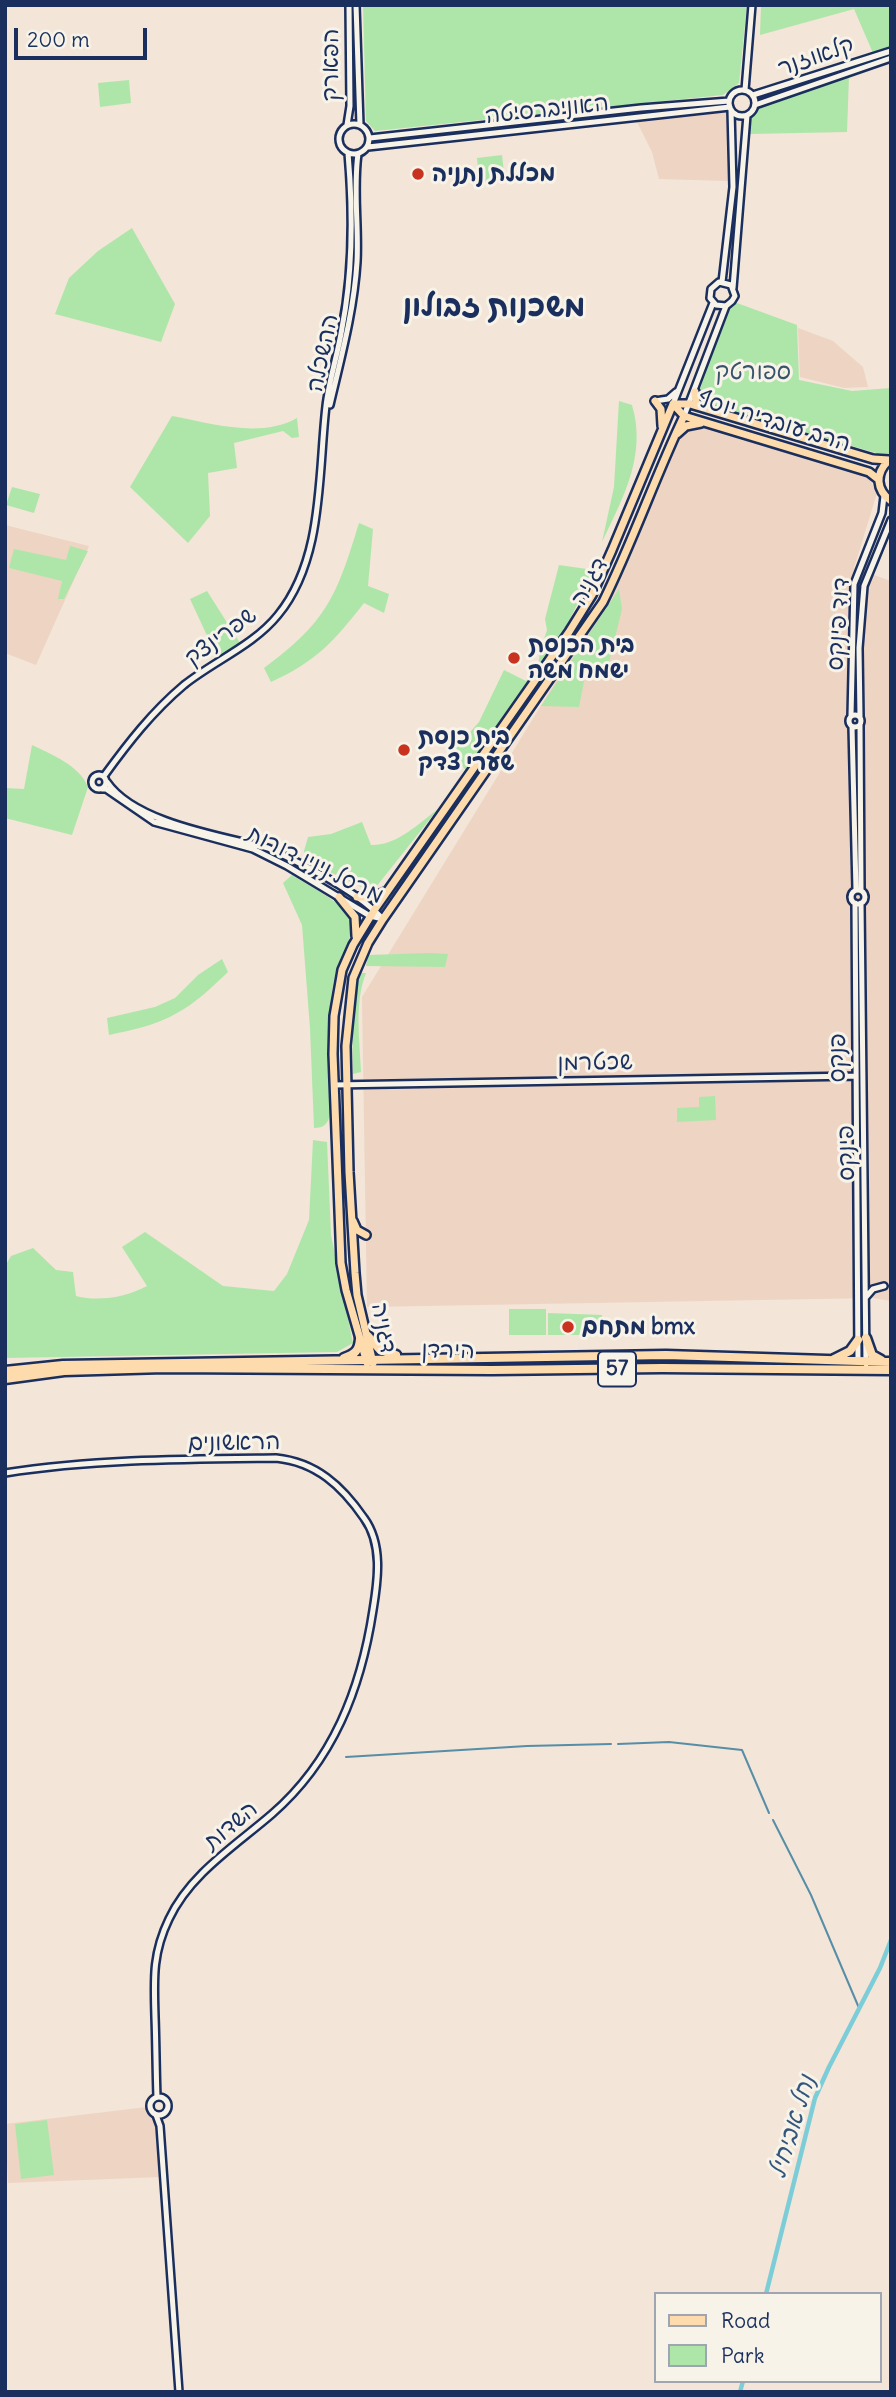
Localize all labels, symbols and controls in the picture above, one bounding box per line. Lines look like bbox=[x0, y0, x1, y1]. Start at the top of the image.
scale bar bbox=[18, 14, 150, 58]
text: 200 m bbox=[27, 26, 90, 53]
street label: הפארק bbox=[317, 29, 345, 101]
street label: קלאוזנר bbox=[774, 31, 858, 83]
street label: האוניברסיטה bbox=[484, 90, 610, 130]
place label: מכללת נתניה bbox=[432, 160, 555, 188]
marker: מכללת נתניה bbox=[410, 166, 426, 182]
district label: משכנות זבולון bbox=[403, 289, 585, 325]
street label: ההשכלה bbox=[301, 311, 345, 395]
park label: ספורטק bbox=[715, 358, 791, 386]
street label: הרב עובדיה יוסף bbox=[694, 386, 854, 458]
street label: דגניה bbox=[566, 553, 614, 611]
street label: דוד פינקס bbox=[822, 577, 856, 671]
street label: שפרינצק bbox=[180, 602, 262, 672]
place label: בית הכנסת ישמח משה bbox=[528, 631, 635, 685]
marker: בית הכנסת ישמח משה bbox=[506, 650, 522, 666]
place label: בית כנסת שערי צדק bbox=[418, 723, 515, 777]
marker: בית כנסת שערי צדק bbox=[396, 742, 412, 758]
street label: מרסל ניניו דורות bbox=[242, 820, 388, 910]
street label: פנקס bbox=[824, 1033, 852, 1083]
street label: שכטרמן bbox=[557, 1049, 633, 1077]
street label: פינקס bbox=[833, 1125, 861, 1181]
street label: דגניה bbox=[365, 1300, 401, 1356]
place label: מתחם bmx bbox=[582, 1313, 695, 1341]
marker: מתחם bmx bbox=[560, 1319, 576, 1335]
street label: הירדן bbox=[421, 1337, 475, 1365]
road number: 57 bbox=[598, 1352, 636, 1386]
street label: הראשונים bbox=[187, 1428, 281, 1458]
street label: השדות bbox=[198, 1796, 264, 1856]
water label: נחל אביחיל bbox=[764, 2072, 822, 2182]
legend bbox=[654, 2292, 882, 2383]
text: Road bbox=[721, 2307, 770, 2334]
text: Park bbox=[721, 2342, 764, 2369]

